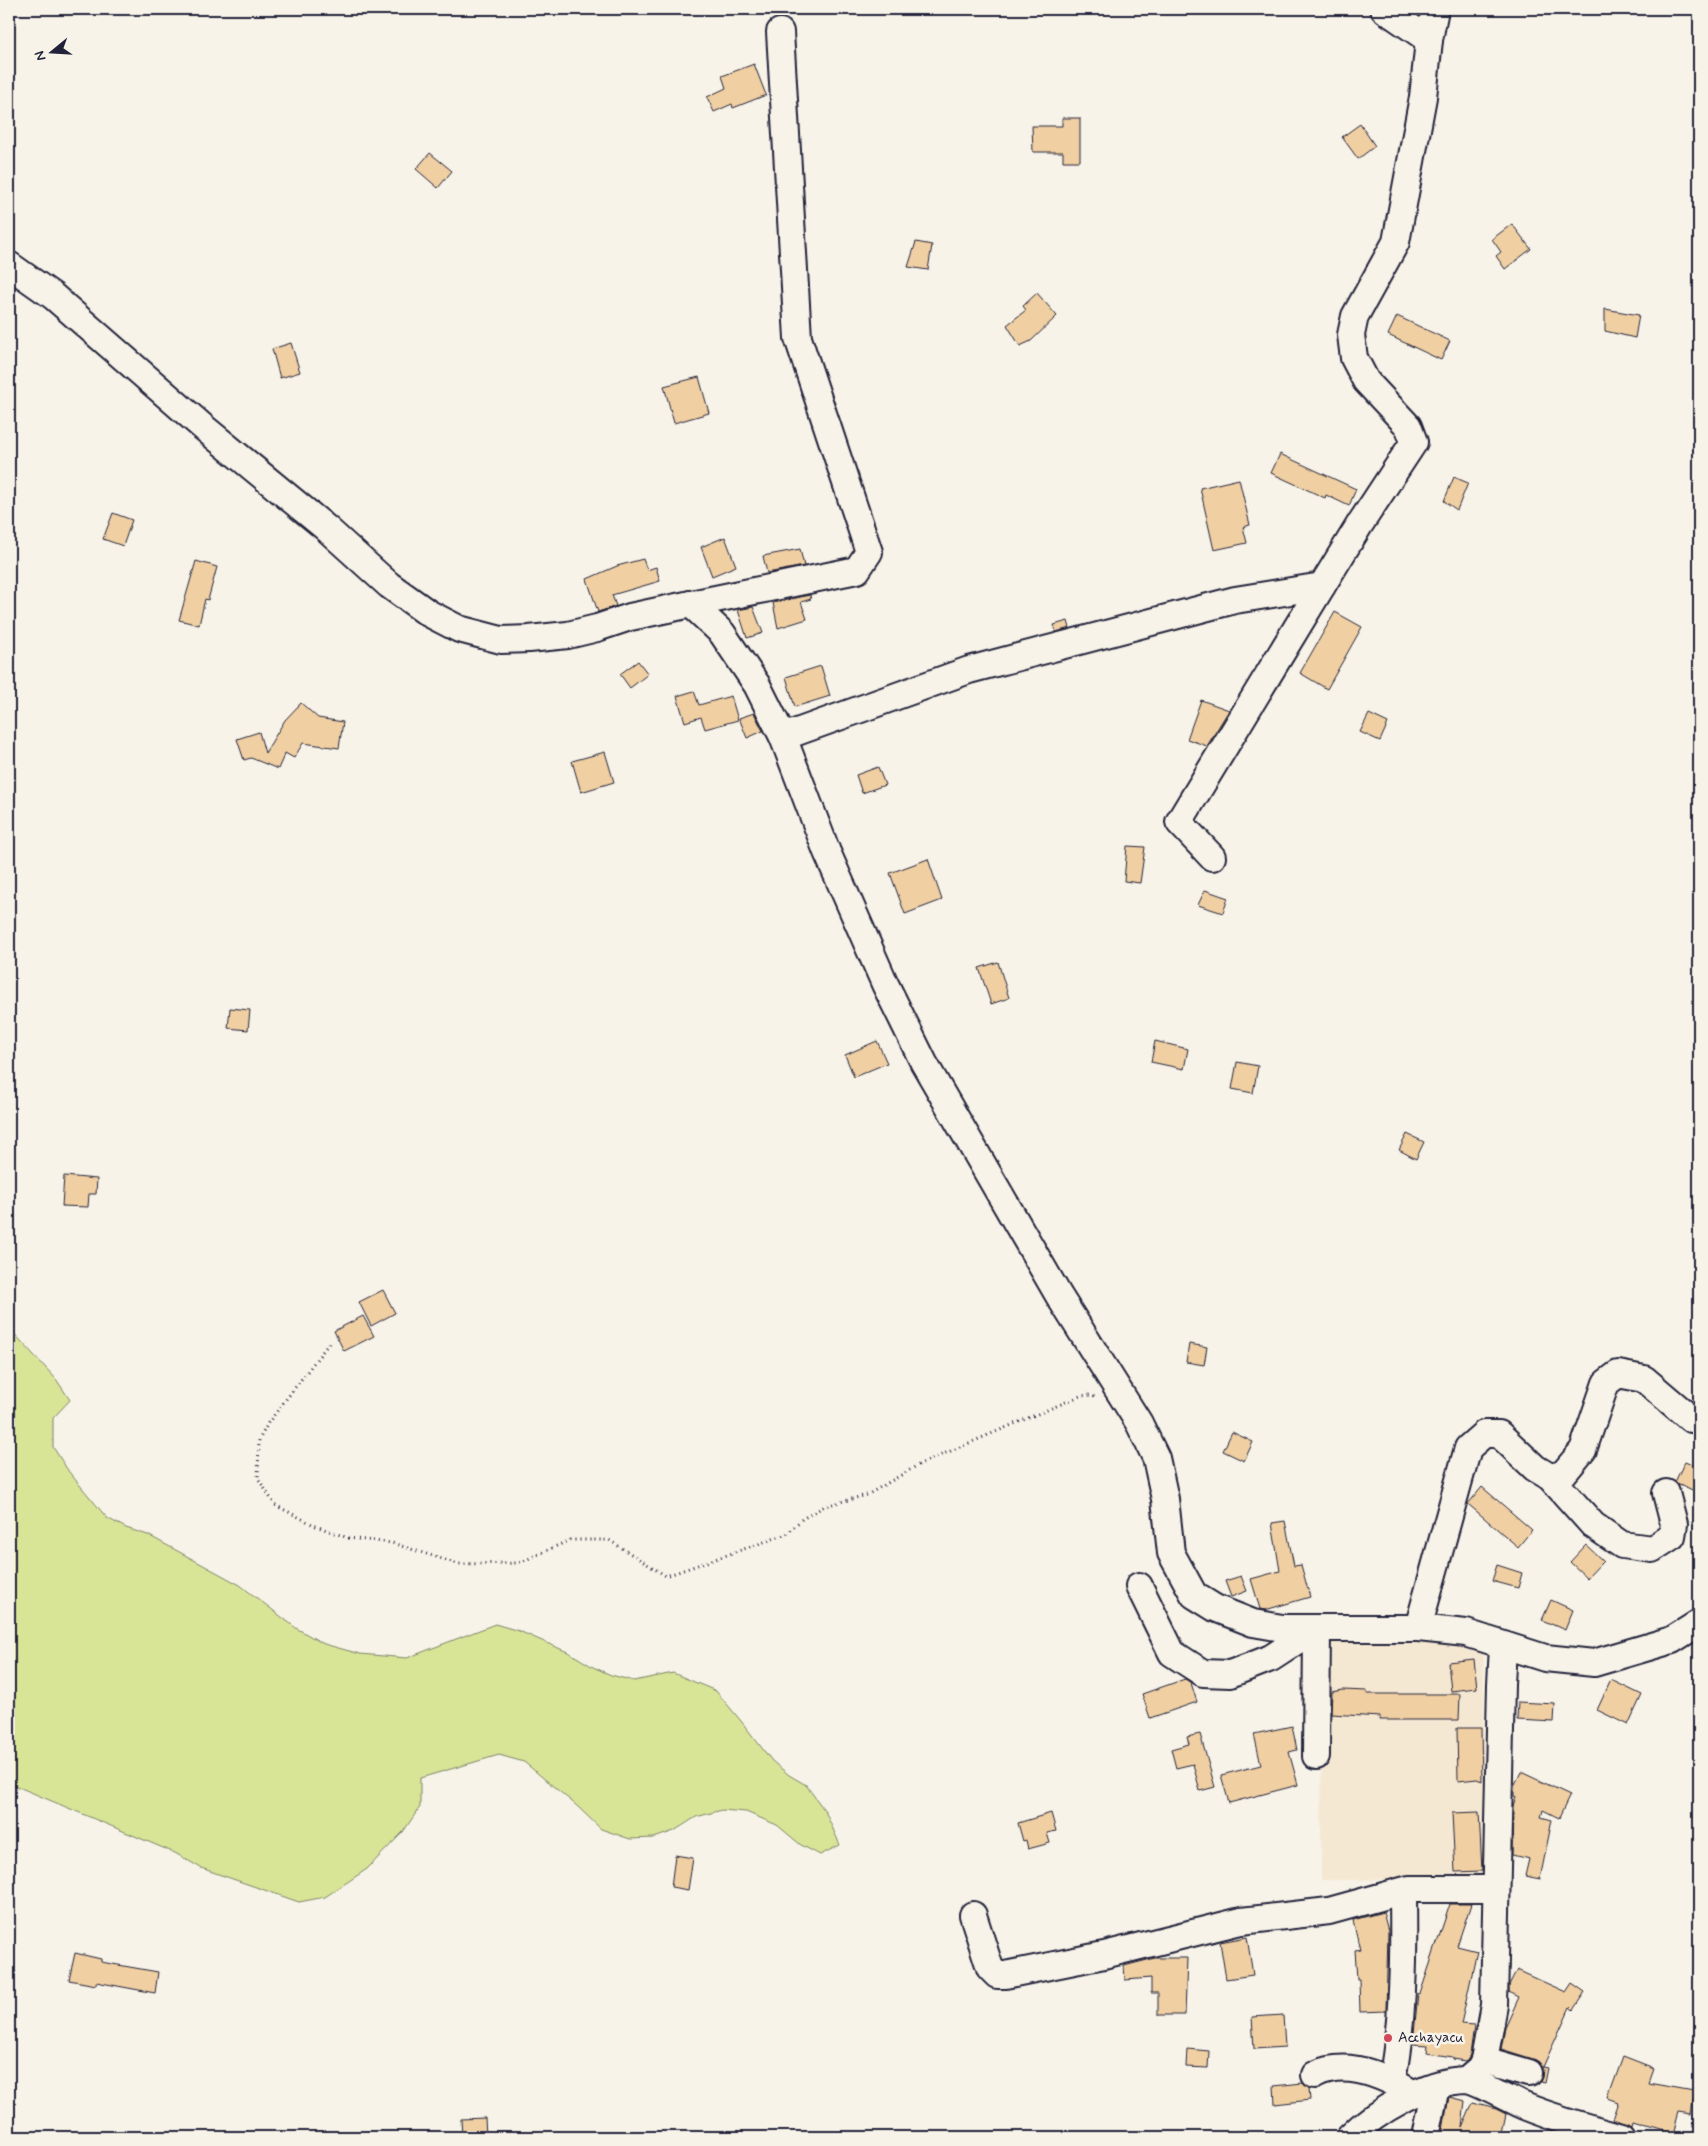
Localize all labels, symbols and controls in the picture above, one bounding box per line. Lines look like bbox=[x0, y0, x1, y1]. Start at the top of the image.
north arrow bbox=[28, 28, 78, 78]
text: N bbox=[31, 48, 51, 63]
place label: Acchayacu bbox=[1398, 2028, 1464, 2048]
marker: Acchayacu bbox=[1382, 2032, 1394, 2044]

